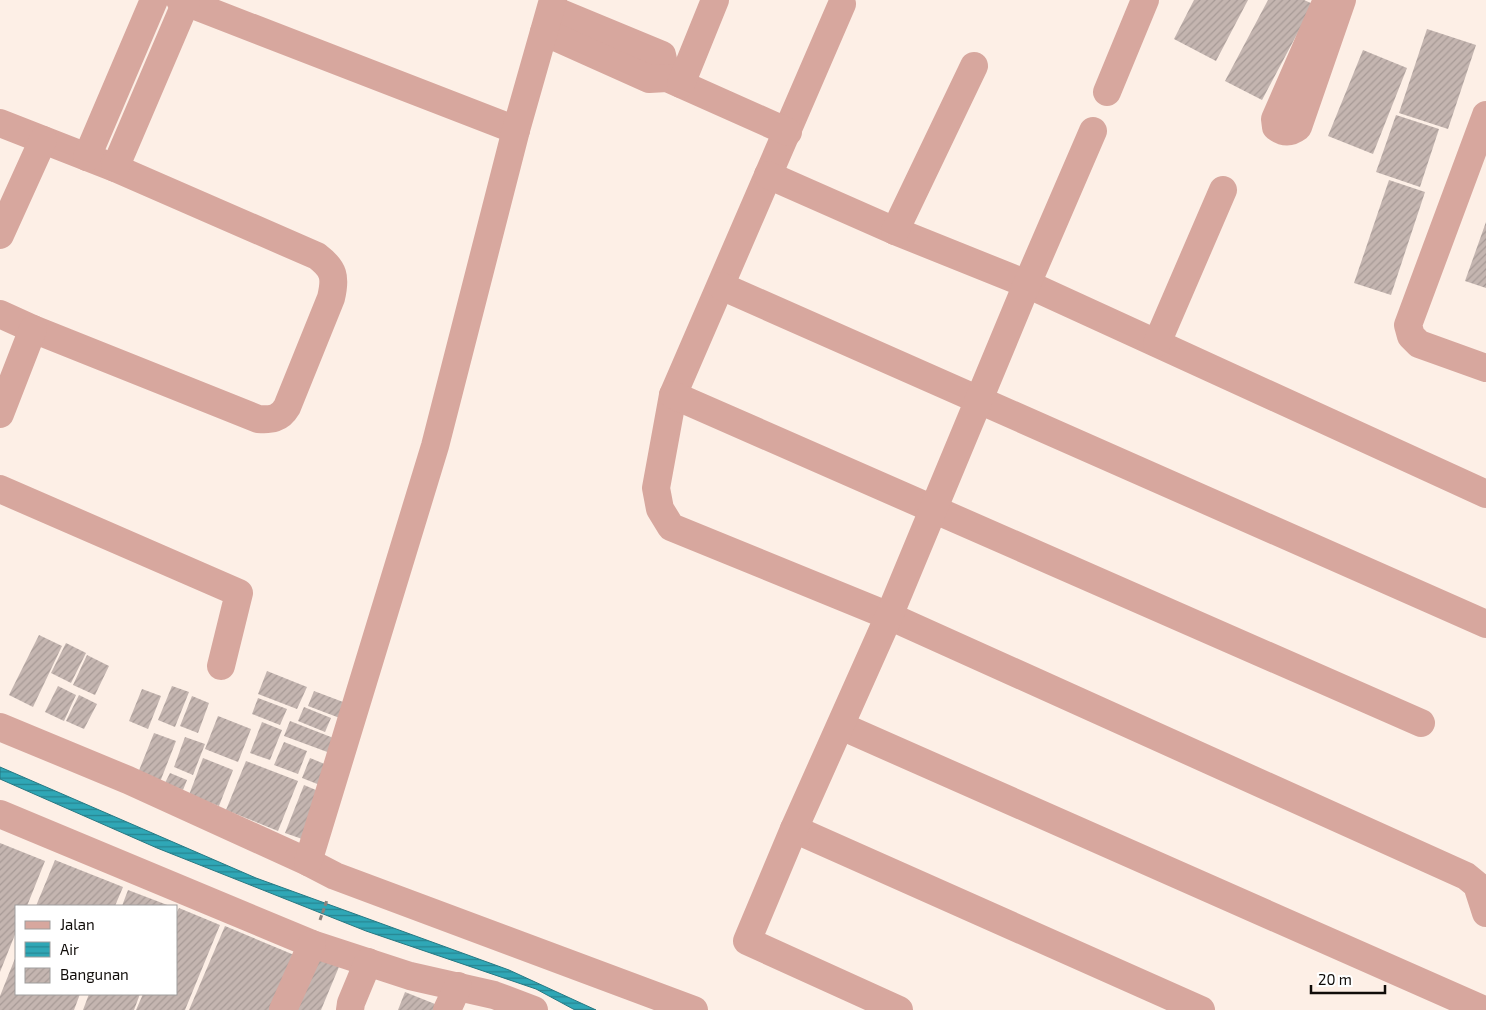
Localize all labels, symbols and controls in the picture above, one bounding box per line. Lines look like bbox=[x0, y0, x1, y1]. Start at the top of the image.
legend bbox=[15, 905, 178, 995]
text: Jalan bbox=[60, 915, 95, 933]
text: Air bbox=[60, 940, 79, 958]
scale bar bbox=[1311, 962, 1385, 994]
text: Bangunan bbox=[60, 965, 129, 983]
text: 20 m bbox=[1318, 970, 1352, 988]

